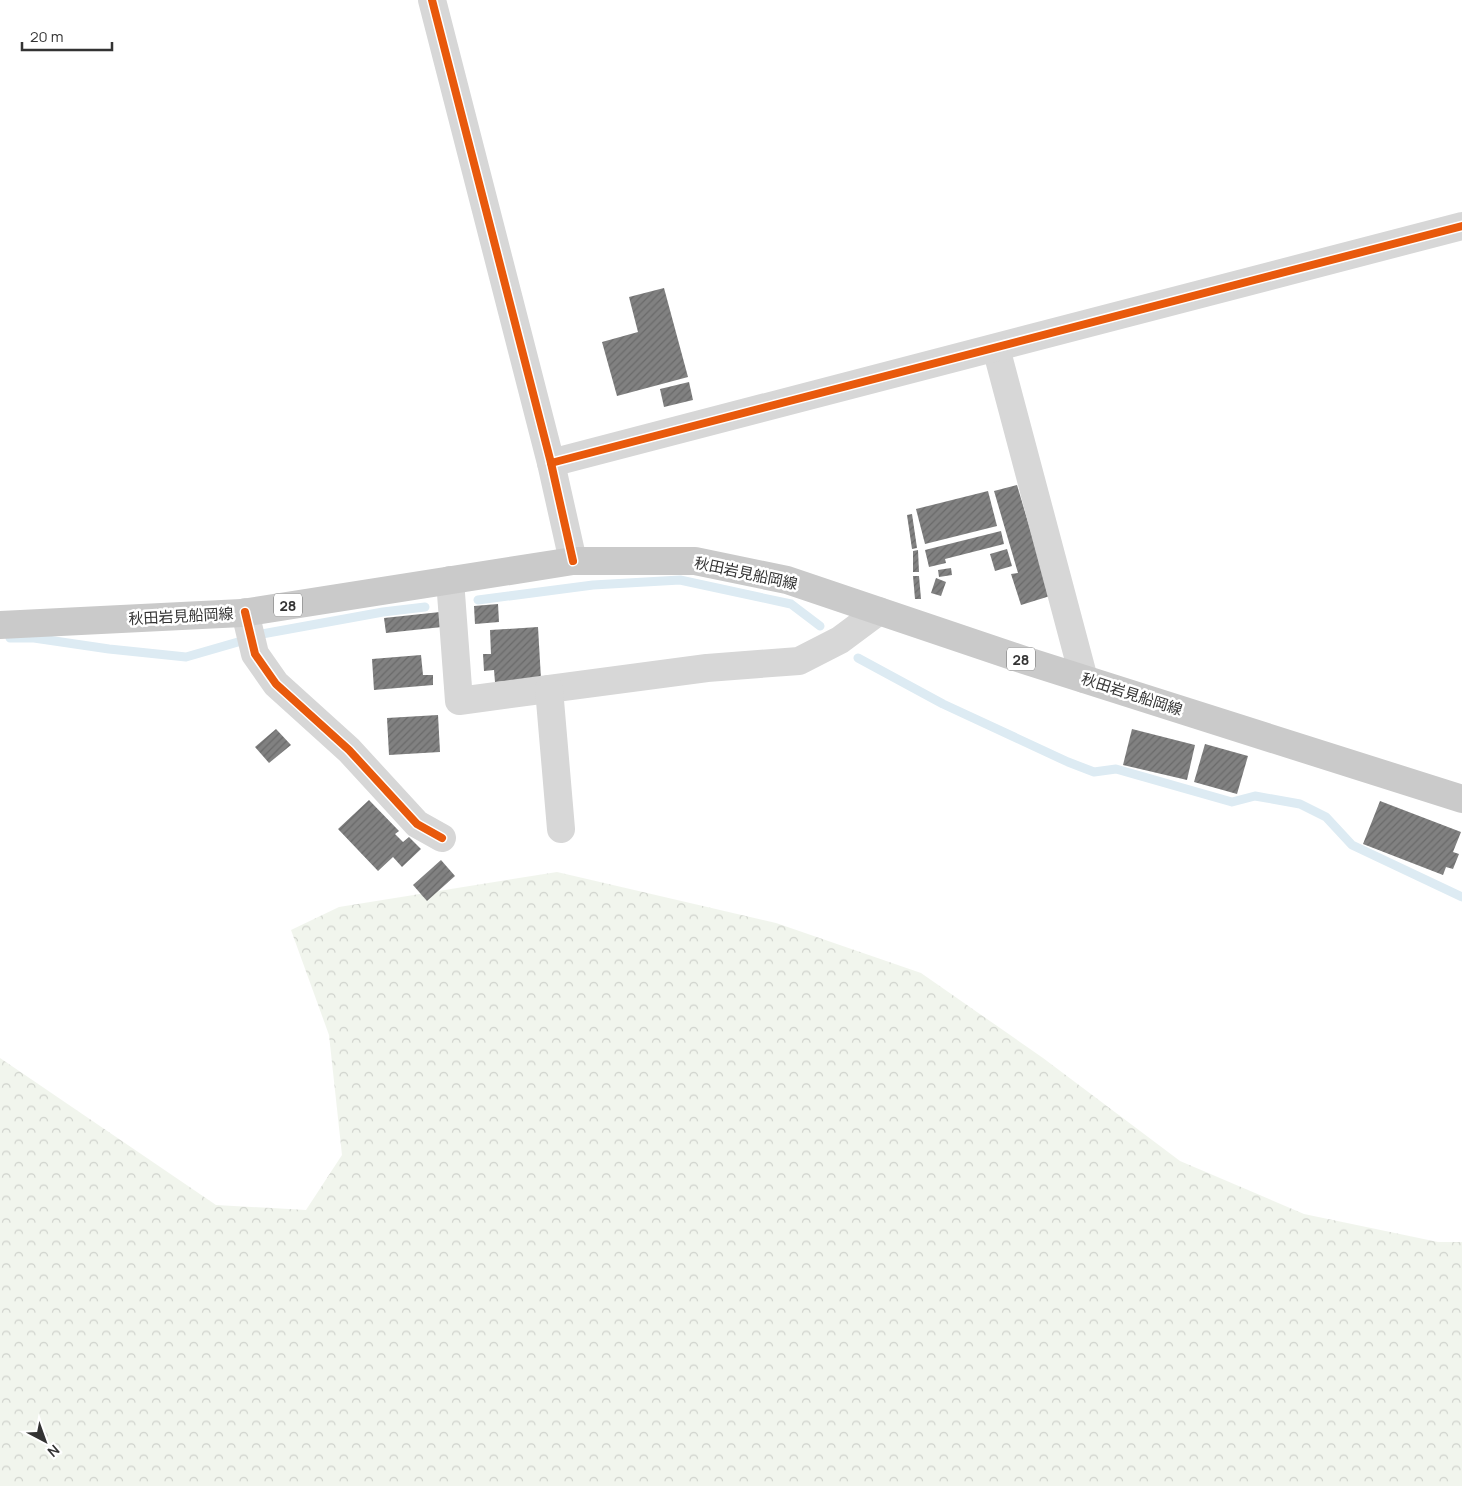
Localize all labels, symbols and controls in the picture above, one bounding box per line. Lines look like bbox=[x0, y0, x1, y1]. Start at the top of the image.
scale bar bbox=[22, 20, 112, 52]
text: 20 m bbox=[30, 26, 63, 47]
street label: 秋田岩見船岡線 bbox=[692, 552, 800, 594]
road number: 28 bbox=[274, 594, 302, 616]
street label: 秋田岩見船岡線 bbox=[128, 603, 234, 629]
road number: 28 bbox=[1007, 648, 1035, 671]
street label: 秋田岩見船岡線 bbox=[1079, 668, 1185, 720]
north arrow bbox=[20, 1416, 70, 1466]
text: N bbox=[44, 1441, 64, 1462]

